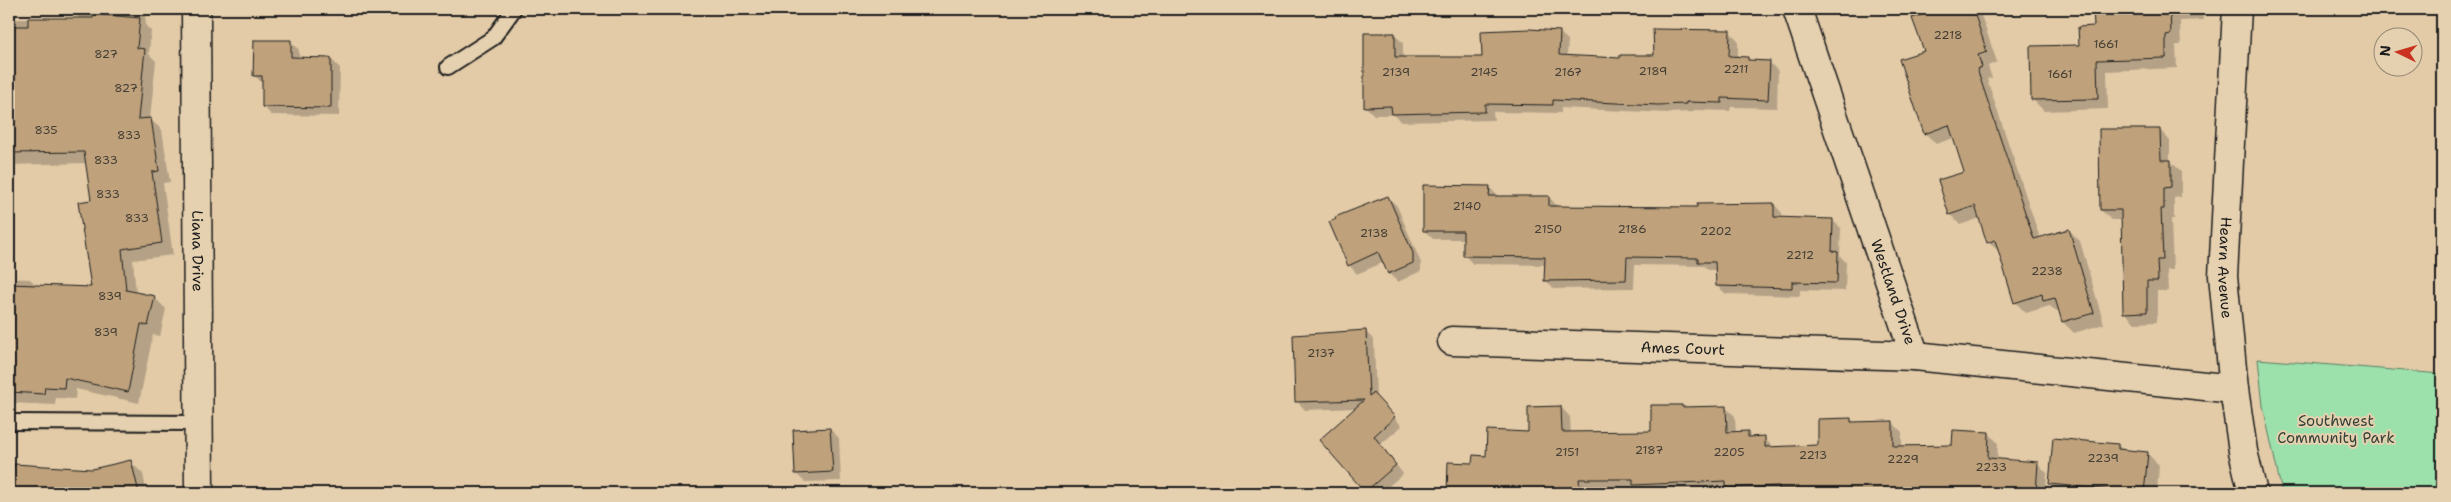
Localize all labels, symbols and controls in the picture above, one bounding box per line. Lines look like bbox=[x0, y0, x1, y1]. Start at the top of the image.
house number: 2218 bbox=[1934, 27, 1962, 43]
north arrow bbox=[2374, 28, 2424, 78]
house number: 1661 bbox=[2093, 36, 2119, 52]
text: N bbox=[2376, 45, 2394, 57]
house number: 827 bbox=[94, 46, 118, 62]
house number: 2211 bbox=[1723, 61, 1749, 77]
house number: 2189 bbox=[1639, 63, 1667, 79]
house number: 2139 bbox=[1382, 64, 1410, 80]
house number: 2145 bbox=[1470, 64, 1498, 80]
house number: 2167 bbox=[1554, 64, 1582, 80]
house number: 1661 bbox=[2047, 66, 2073, 82]
house number: 827 bbox=[114, 80, 138, 96]
house number: 835 bbox=[34, 122, 58, 138]
house number: 833 bbox=[117, 127, 141, 143]
house number: 833 bbox=[94, 152, 118, 168]
house number: 833 bbox=[96, 186, 120, 202]
house number: 2140 bbox=[1453, 198, 1482, 214]
house number: 833 bbox=[125, 210, 149, 226]
street label: Liana Drive bbox=[187, 210, 208, 292]
street label: Hearn Avenue bbox=[2213, 216, 2237, 319]
house number: 2150 bbox=[1534, 221, 1562, 237]
house number: 2186 bbox=[1617, 221, 1647, 237]
house number: 2202 bbox=[1700, 223, 1732, 239]
house number: 2138 bbox=[1360, 225, 1388, 241]
street label: Westland Drive bbox=[1866, 237, 1920, 347]
house number: 2212 bbox=[1786, 247, 1814, 263]
house number: 2238 bbox=[2031, 263, 2063, 279]
house number: 839 bbox=[98, 288, 122, 304]
house number: 839 bbox=[94, 324, 118, 340]
street label: Ames Court bbox=[1640, 337, 1725, 360]
house number: 2137 bbox=[1307, 345, 1335, 361]
park label: Southwest Community Park bbox=[2277, 411, 2395, 448]
house number: 2187 bbox=[1635, 442, 1663, 458]
house number: 2151 bbox=[1555, 444, 1579, 460]
house number: 2205 bbox=[1713, 444, 1745, 460]
house number: 2213 bbox=[1799, 447, 1827, 463]
house number: 2239 bbox=[2087, 450, 2119, 466]
house number: 2229 bbox=[1887, 451, 1919, 467]
house number: 2233 bbox=[1975, 459, 2007, 475]

